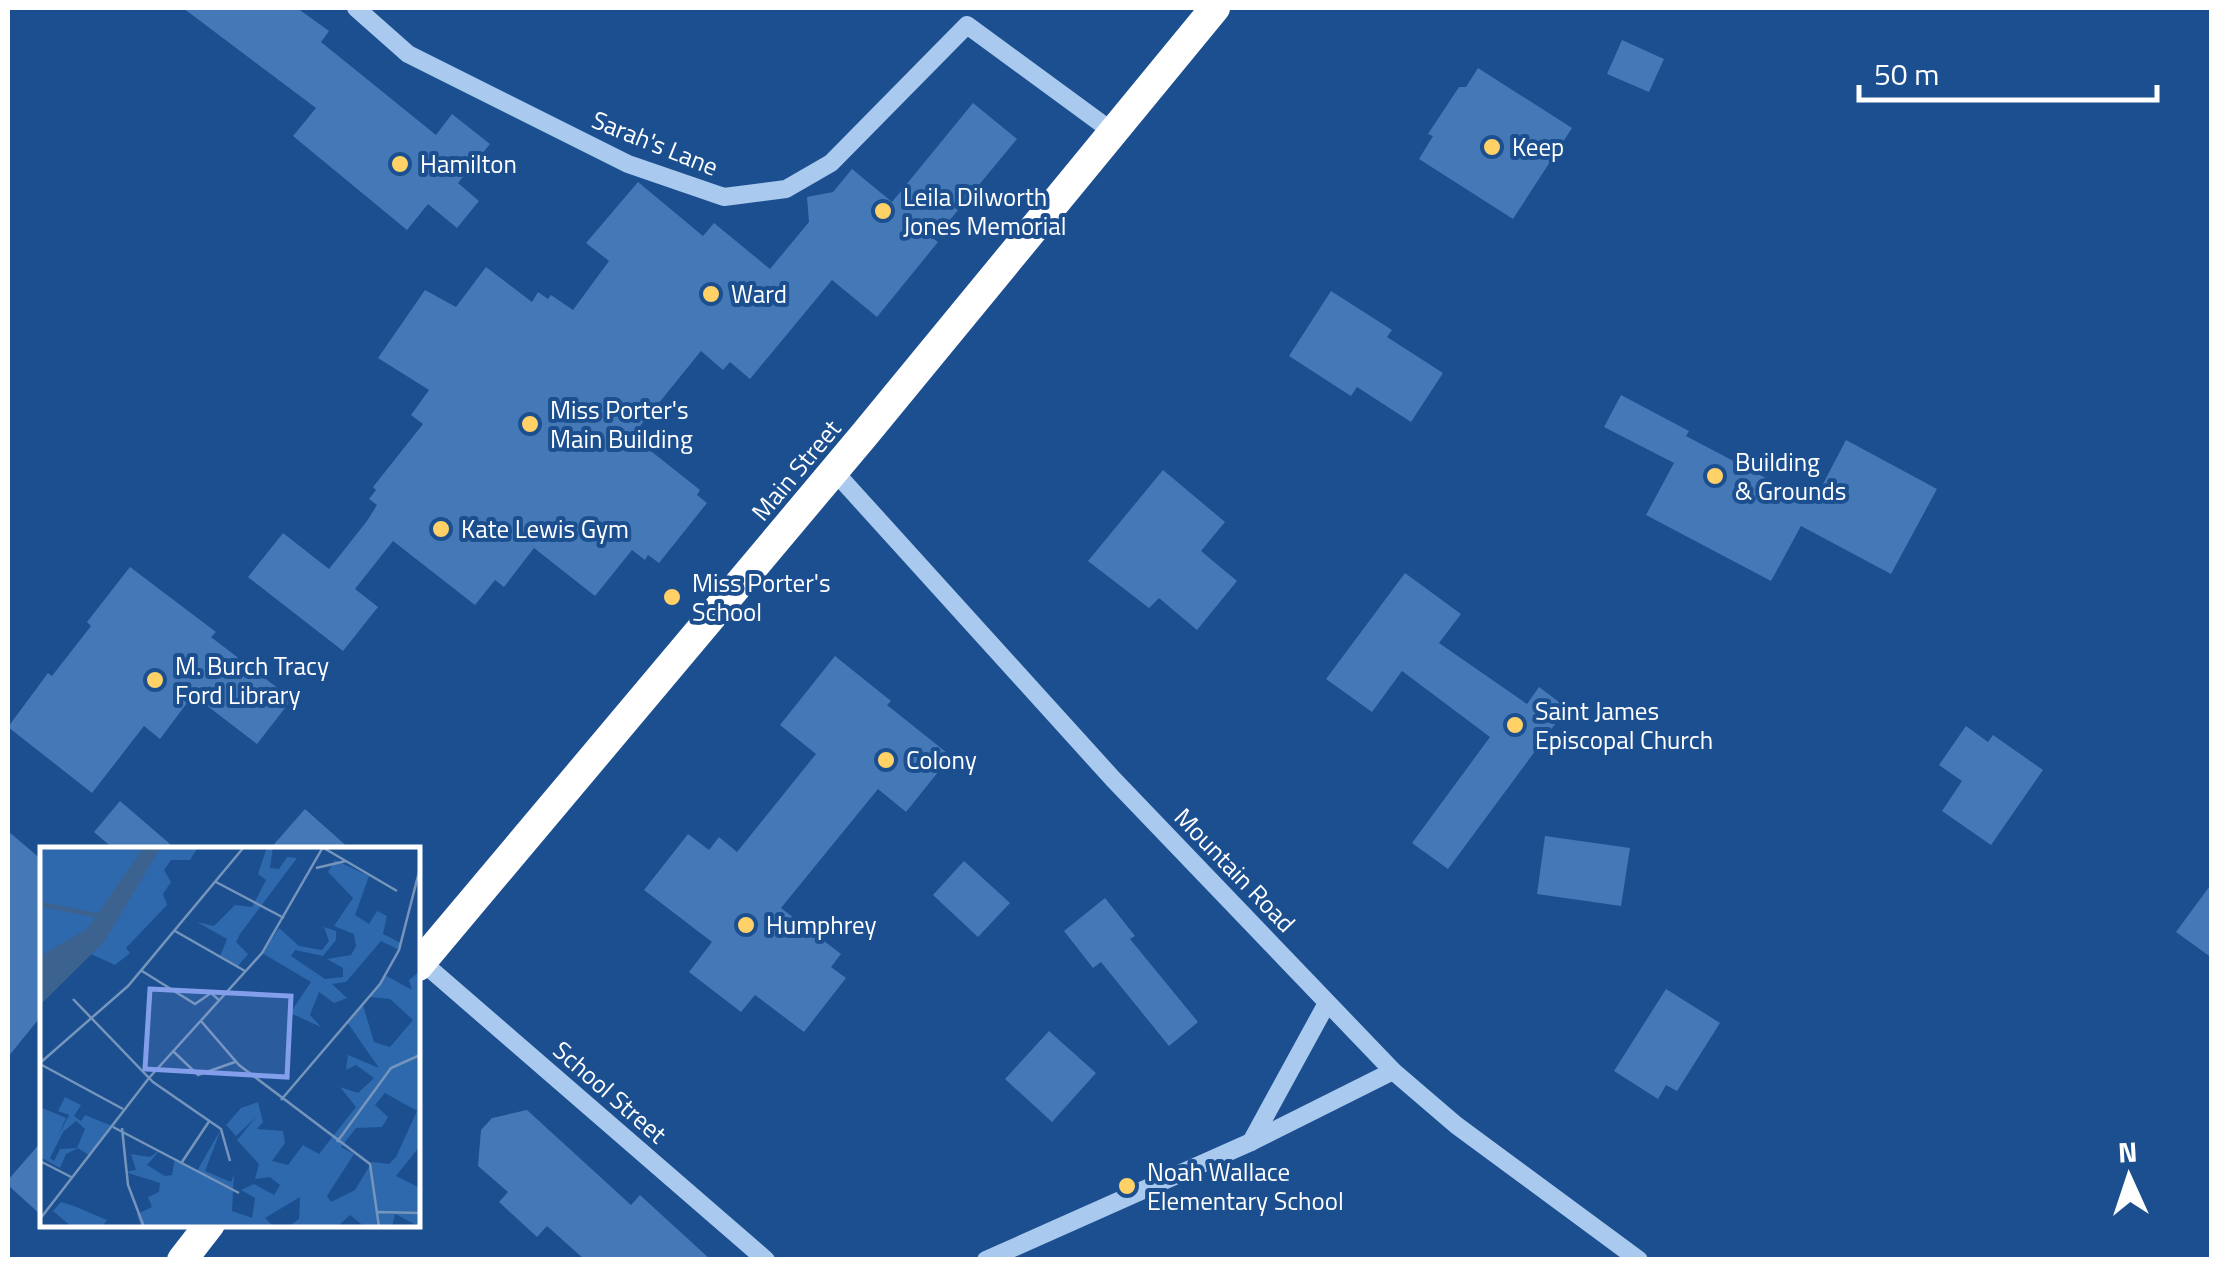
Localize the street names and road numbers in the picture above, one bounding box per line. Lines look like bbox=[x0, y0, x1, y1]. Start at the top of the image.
street label: Sarah's Lane bbox=[586, 100, 724, 186]
street label: Main Street bbox=[742, 411, 850, 529]
street label: Mountain Road bbox=[1166, 799, 1304, 941]
street label: School Street bbox=[545, 1032, 675, 1152]

